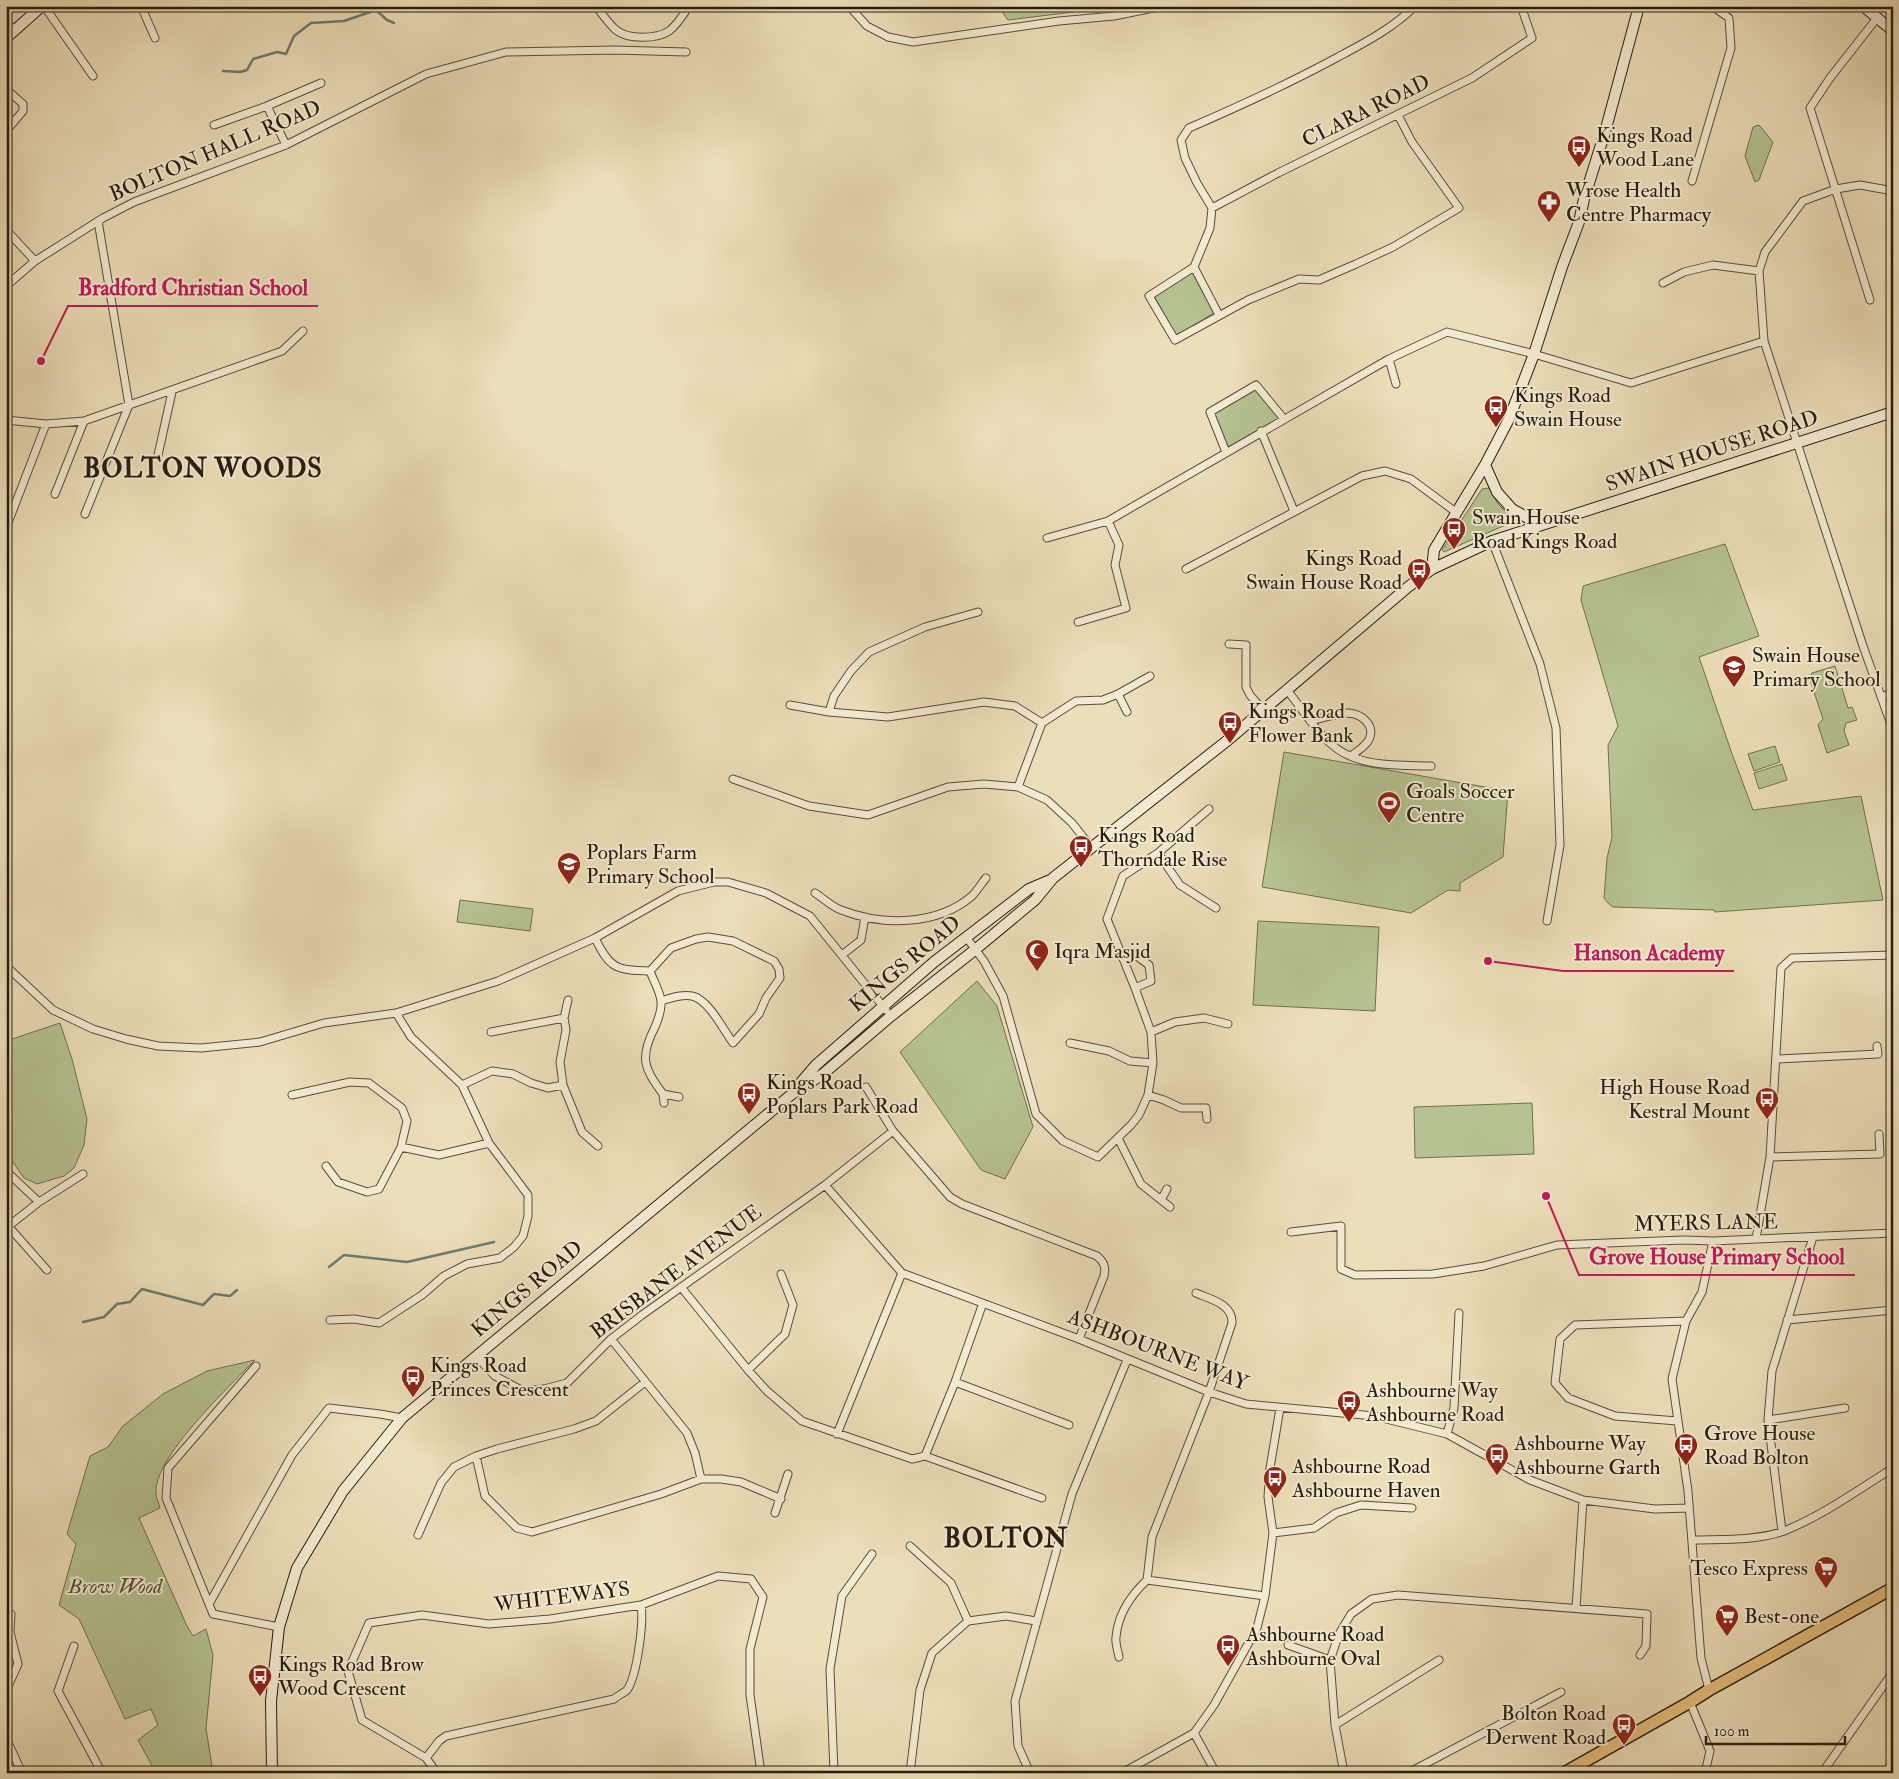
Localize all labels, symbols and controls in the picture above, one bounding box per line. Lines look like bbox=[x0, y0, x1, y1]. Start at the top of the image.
street label: CLARA ROAD bbox=[1298, 68, 1434, 154]
street label: BOLTON HALL ROAD bbox=[105, 94, 325, 208]
place label: Kings Road Wood Lane bbox=[1595, 122, 1694, 173]
bus stop icon: Kings Road Wood Lane bbox=[1566, 134, 1592, 168]
place label: Wrose Health Centre Pharmacy bbox=[1565, 177, 1712, 228]
pharmacy icon: Wrose Health Centre Pharmacy bbox=[1536, 189, 1562, 223]
callout: Bradford Christian School bbox=[68, 269, 318, 306]
text: Bradford Christian School bbox=[78, 274, 308, 302]
place label: Kings Road Swain House bbox=[1514, 382, 1622, 433]
bus stop icon: Kings Road Swain House bbox=[1483, 394, 1509, 428]
street label: SWAIN HOUSE ROAD bbox=[1602, 404, 1822, 498]
district label: BOLTON WOODS bbox=[83, 453, 323, 485]
place label: Swain House Road Kings Road bbox=[1472, 504, 1618, 555]
bus stop icon: Swain House Road Kings Road bbox=[1441, 516, 1467, 550]
place label: Kings Road Swain House Road bbox=[1246, 545, 1403, 596]
bus stop icon: Kings Road Swain House Road bbox=[1406, 557, 1432, 591]
place label: Swain House Primary School bbox=[1752, 642, 1881, 693]
school or university icon: Swain House Primary School bbox=[1721, 654, 1747, 688]
place label: Kings Road Flower Bank bbox=[1248, 698, 1354, 749]
bus stop icon: Kings Road Flower Bank bbox=[1217, 710, 1243, 744]
place label: Goals Soccer Centre bbox=[1406, 778, 1515, 829]
sports icon: Goals Soccer Centre bbox=[1376, 790, 1402, 824]
place label: Kings Road Thorndale Rise bbox=[1098, 822, 1228, 873]
bus stop icon: Kings Road Thorndale Rise bbox=[1068, 834, 1094, 868]
place label: Poplars Farm Primary School bbox=[586, 839, 715, 890]
school or university icon: Poplars Farm Primary School bbox=[556, 851, 582, 885]
street label: KINGS ROAD bbox=[844, 910, 966, 1018]
callout: Hanson Academy bbox=[1563, 934, 1734, 971]
mosque icon: Iqra Masjid bbox=[1024, 938, 1050, 972]
place label: Iqra Masjid bbox=[1054, 938, 1151, 965]
text: Hanson Academy bbox=[1574, 939, 1726, 968]
place label: Kings Road Poplars Park Road bbox=[766, 1069, 919, 1120]
place label: High House Road Kestral Mount bbox=[1599, 1074, 1751, 1125]
bus stop icon: Kings Road Poplars Park Road bbox=[736, 1081, 762, 1115]
bus stop icon: High House Road Kestral Mount bbox=[1754, 1086, 1780, 1120]
street label: BRISBANE AVENUE bbox=[585, 1199, 767, 1345]
street label: MYERS LANE bbox=[1634, 1208, 1778, 1238]
street label: KINGS ROAD bbox=[466, 1235, 588, 1343]
callout: Grove House Primary School bbox=[1579, 1238, 1855, 1275]
text: Grove House Primary School bbox=[1589, 1243, 1845, 1272]
street label: ASHBOURNE WAY bbox=[1063, 1303, 1253, 1397]
place label: Kings Road Princes Crescent bbox=[430, 1352, 569, 1403]
bus stop icon: Kings Road Princes Crescent bbox=[400, 1364, 426, 1398]
place label: Ashbourne Way Ashbourne Road bbox=[1365, 1377, 1505, 1428]
bus stop icon: Ashbourne Way Ashbourne Road bbox=[1336, 1389, 1362, 1423]
place label: Grove House Road Bolton bbox=[1704, 1420, 1816, 1471]
place label: Ashbourne Way Ashbourne Garth bbox=[1513, 1430, 1660, 1481]
bus stop icon: Grove House Road Bolton bbox=[1673, 1432, 1699, 1466]
bus stop icon: Ashbourne Way Ashbourne Garth bbox=[1484, 1442, 1510, 1476]
place label: Ashbourne Road Ashbourne Haven bbox=[1291, 1453, 1441, 1504]
bus stop icon: Ashbourne Road Ashbourne Haven bbox=[1262, 1465, 1288, 1499]
district label: BOLTON bbox=[944, 1523, 1068, 1555]
place label: Tesco Express bbox=[1690, 1555, 1808, 1582]
supermarket icon: Tesco Express bbox=[1813, 1555, 1839, 1589]
park label: Brow Wood bbox=[67, 1573, 163, 1600]
street label: WHITEWAYS bbox=[492, 1575, 631, 1619]
supermarket icon: Best-one bbox=[1714, 1603, 1740, 1637]
place label: Best-one bbox=[1744, 1603, 1819, 1630]
place label: Ashbourne Road Ashbourne Oval bbox=[1245, 1621, 1385, 1672]
bus stop icon: Ashbourne Road Ashbourne Oval bbox=[1215, 1633, 1241, 1667]
place label: Kings Road Brow Wood Crescent bbox=[277, 1651, 425, 1702]
bus stop icon: Kings Road Brow Wood Crescent bbox=[247, 1663, 273, 1697]
place label: Bolton Road Derwent Road bbox=[1485, 1700, 1607, 1751]
bus stop icon: Bolton Road Derwent Road bbox=[1611, 1712, 1637, 1746]
scale bar bbox=[1706, 1714, 1845, 1746]
text: 100 m bbox=[1714, 1722, 1750, 1741]

